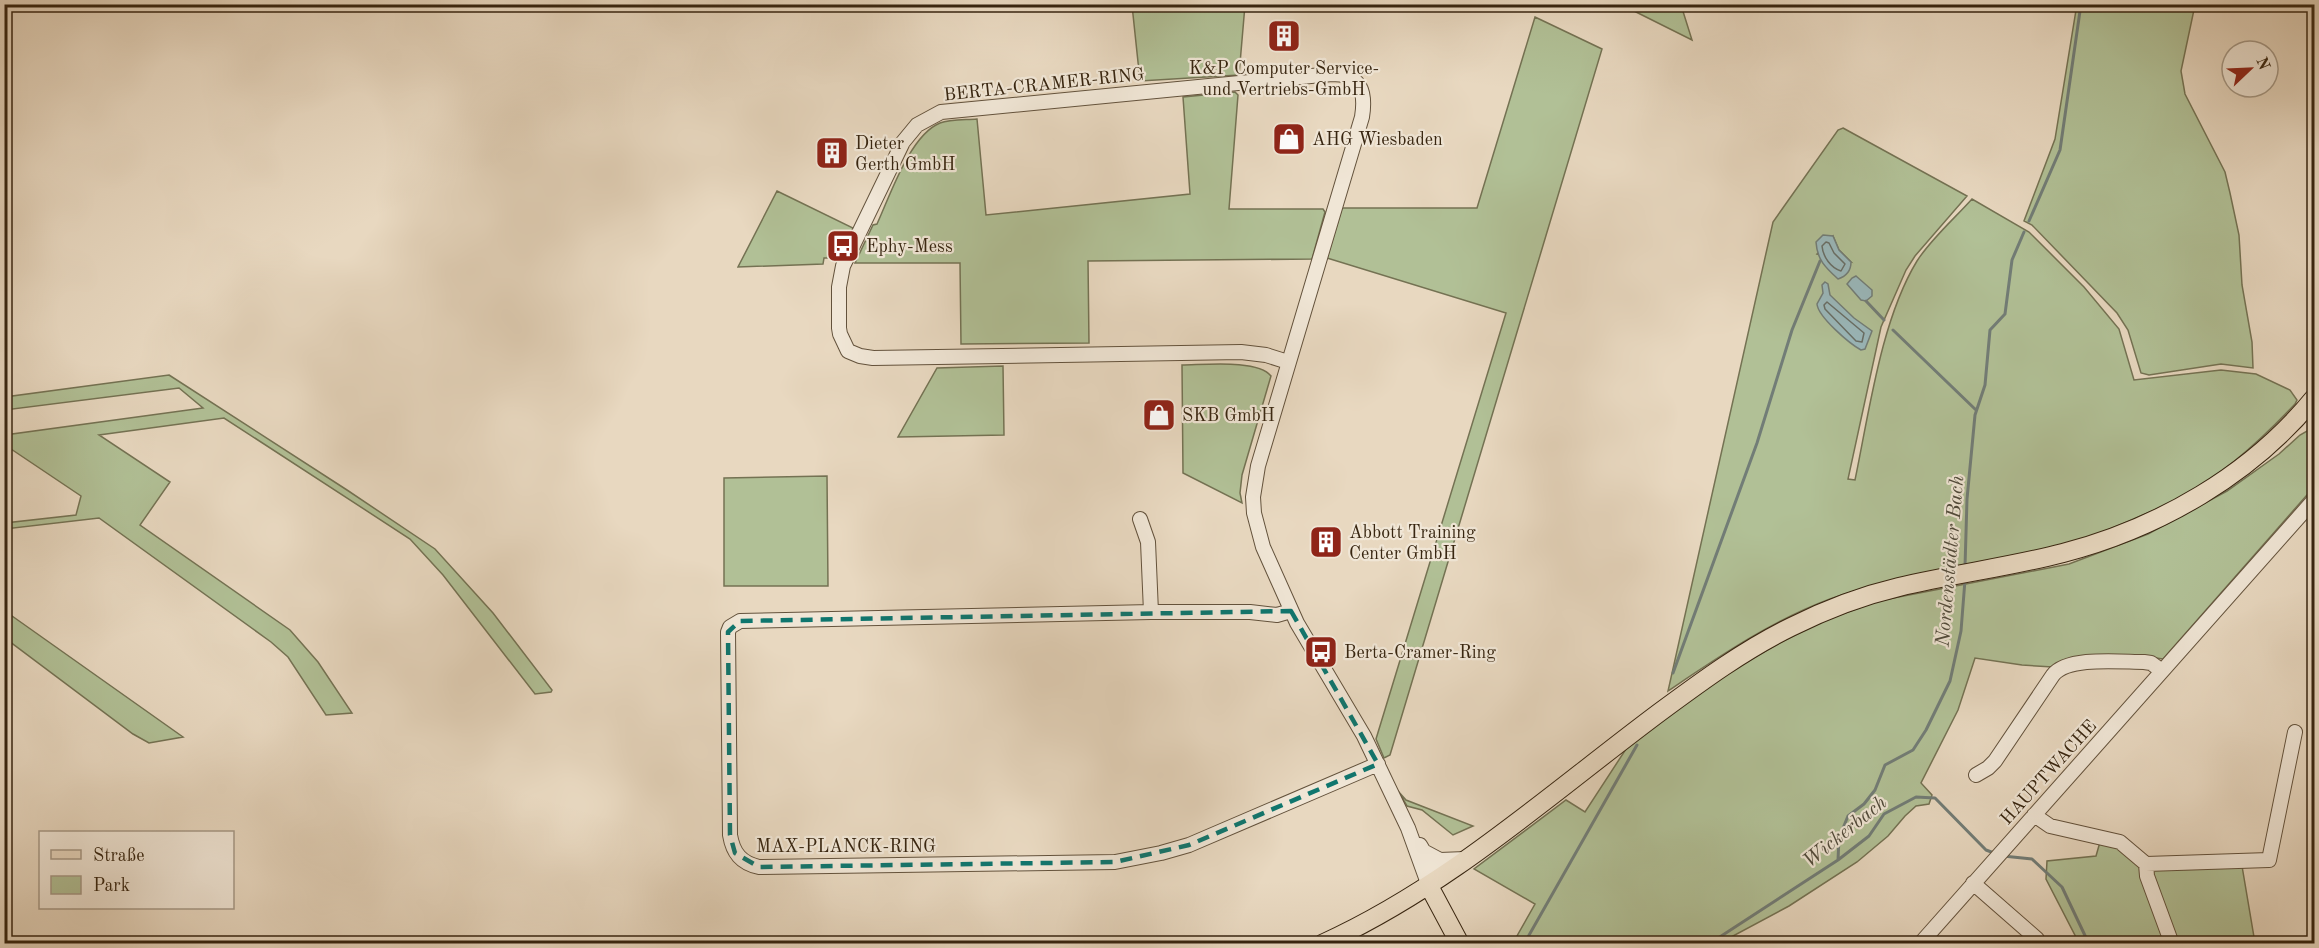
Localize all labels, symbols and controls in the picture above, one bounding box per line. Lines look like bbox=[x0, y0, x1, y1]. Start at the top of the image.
building icon: K&P Computer Service- und Vertriebs-GmbH bbox=[1266, 18, 1302, 54]
north arrow bbox=[2220, 39, 2280, 99]
text: N bbox=[2252, 55, 2272, 73]
place label: K&P Computer Service- und Vertriebs-GmbH bbox=[1189, 60, 1379, 99]
street label: BERTA-CRAMER-RING bbox=[943, 65, 1146, 105]
shop icon: AHG Wiesbaden bbox=[1271, 121, 1307, 157]
place label: AHG Wiesbaden bbox=[1312, 131, 1443, 149]
building icon: Dieter Gerth GmbH bbox=[814, 135, 850, 171]
place label: Dieter Gerth GmbH bbox=[855, 135, 955, 174]
bus stop icon: Ephy-Mess bbox=[825, 228, 861, 264]
place label: Ephy-Mess bbox=[866, 238, 953, 256]
shop icon: SKB GmbH bbox=[1141, 397, 1177, 433]
place label: SKB GmbH bbox=[1182, 407, 1275, 425]
water label: Nordenstädter Bach bbox=[1933, 475, 1968, 649]
building icon: Abbott Training Center GmbH bbox=[1308, 524, 1344, 560]
place label: Abbott Training Center GmbH bbox=[1349, 524, 1476, 563]
bus stop icon: Berta-Cramer-Ring bbox=[1303, 634, 1339, 670]
place label: Berta-Cramer-Ring bbox=[1344, 644, 1496, 662]
street label: HAUPTWACHE bbox=[1997, 717, 2100, 828]
water label: Wickerbach bbox=[1799, 793, 1891, 872]
legend bbox=[39, 831, 234, 909]
street label: MAX-PLANCK-RING bbox=[756, 838, 936, 856]
text: Straße bbox=[93, 847, 144, 865]
text: Park bbox=[93, 877, 130, 895]

